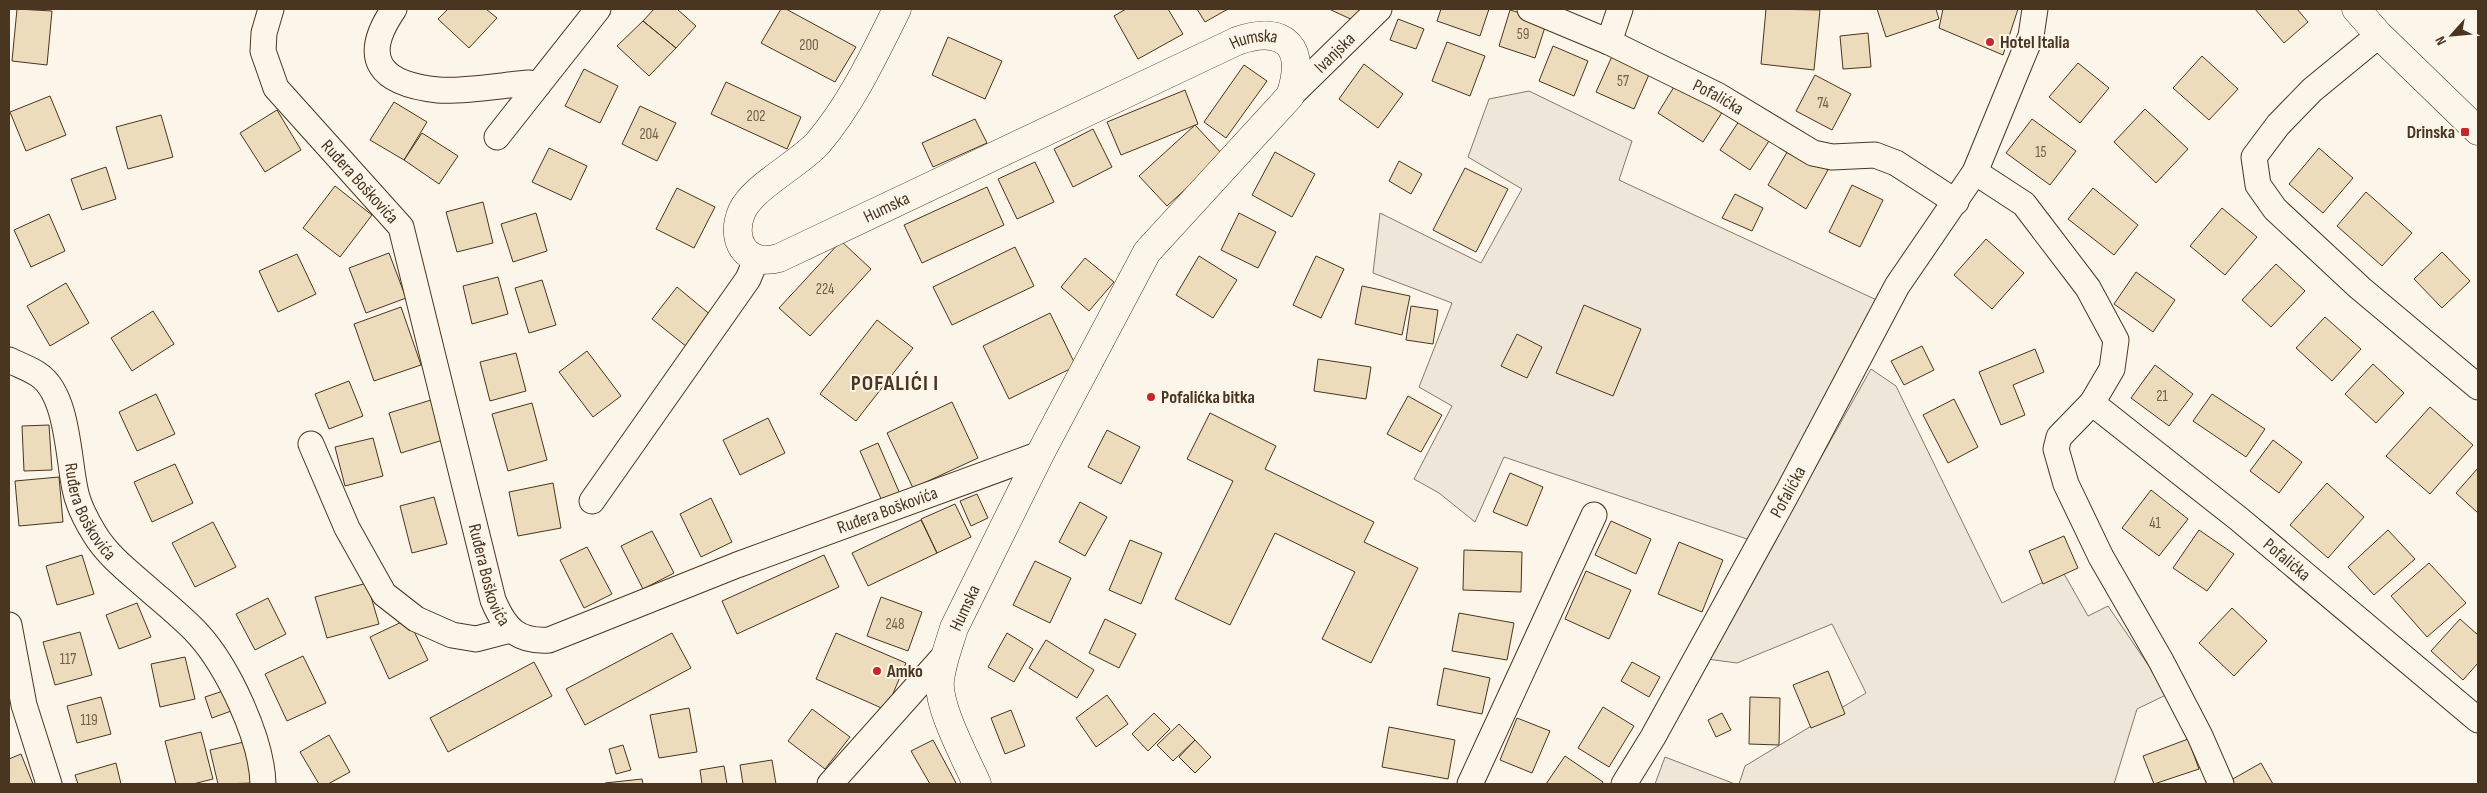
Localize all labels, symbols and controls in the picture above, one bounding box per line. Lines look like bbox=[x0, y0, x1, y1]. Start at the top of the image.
north arrow bbox=[2427, 10, 2477, 60]
street label: Humska bbox=[1226, 25, 1280, 54]
house number: 59 bbox=[1517, 25, 1529, 44]
street label: Ivanjska bbox=[1310, 28, 1359, 77]
place label: Hotel Italia bbox=[2000, 32, 2070, 53]
text: N bbox=[2432, 33, 2450, 48]
house number: 200 bbox=[799, 36, 819, 55]
marker: Hotel Italia bbox=[1984, 36, 1996, 48]
house number: 57 bbox=[1617, 72, 1629, 91]
street label: Pofalićka bbox=[1690, 74, 1748, 119]
house number: 74 bbox=[1817, 94, 1829, 113]
house number: 202 bbox=[746, 107, 766, 126]
place label: Drinska bbox=[2407, 122, 2455, 143]
house number: 204 bbox=[639, 125, 659, 144]
marker: Drinska bbox=[2459, 126, 2471, 138]
street label: Ruđera Boškovića bbox=[317, 135, 403, 228]
house number: 15 bbox=[2035, 143, 2047, 162]
street label: Humska bbox=[860, 187, 913, 227]
house number: 224 bbox=[816, 280, 834, 299]
district label: POFALIĆI I bbox=[851, 370, 939, 397]
place label: Pofalićka bitka bbox=[1161, 387, 1255, 408]
house number: 21 bbox=[2156, 387, 2168, 406]
marker: Pofalićka bitka bbox=[1145, 391, 1157, 403]
street label: Ruđera Boškovića bbox=[60, 461, 121, 564]
street label: Pofalićka bbox=[1765, 463, 1810, 521]
street label: Ruđera Boškovića bbox=[834, 482, 940, 538]
house number: 41 bbox=[2149, 514, 2162, 533]
street label: Ruđera Boškovića bbox=[464, 522, 515, 630]
street label: Pofalićka bbox=[2259, 534, 2315, 585]
street label: Humska bbox=[945, 582, 985, 634]
house number: 248 bbox=[886, 615, 904, 634]
house number: 117 bbox=[60, 650, 76, 669]
place label: Amko bbox=[886, 661, 923, 682]
marker: Amko bbox=[871, 665, 883, 677]
house number: 119 bbox=[80, 711, 98, 730]

